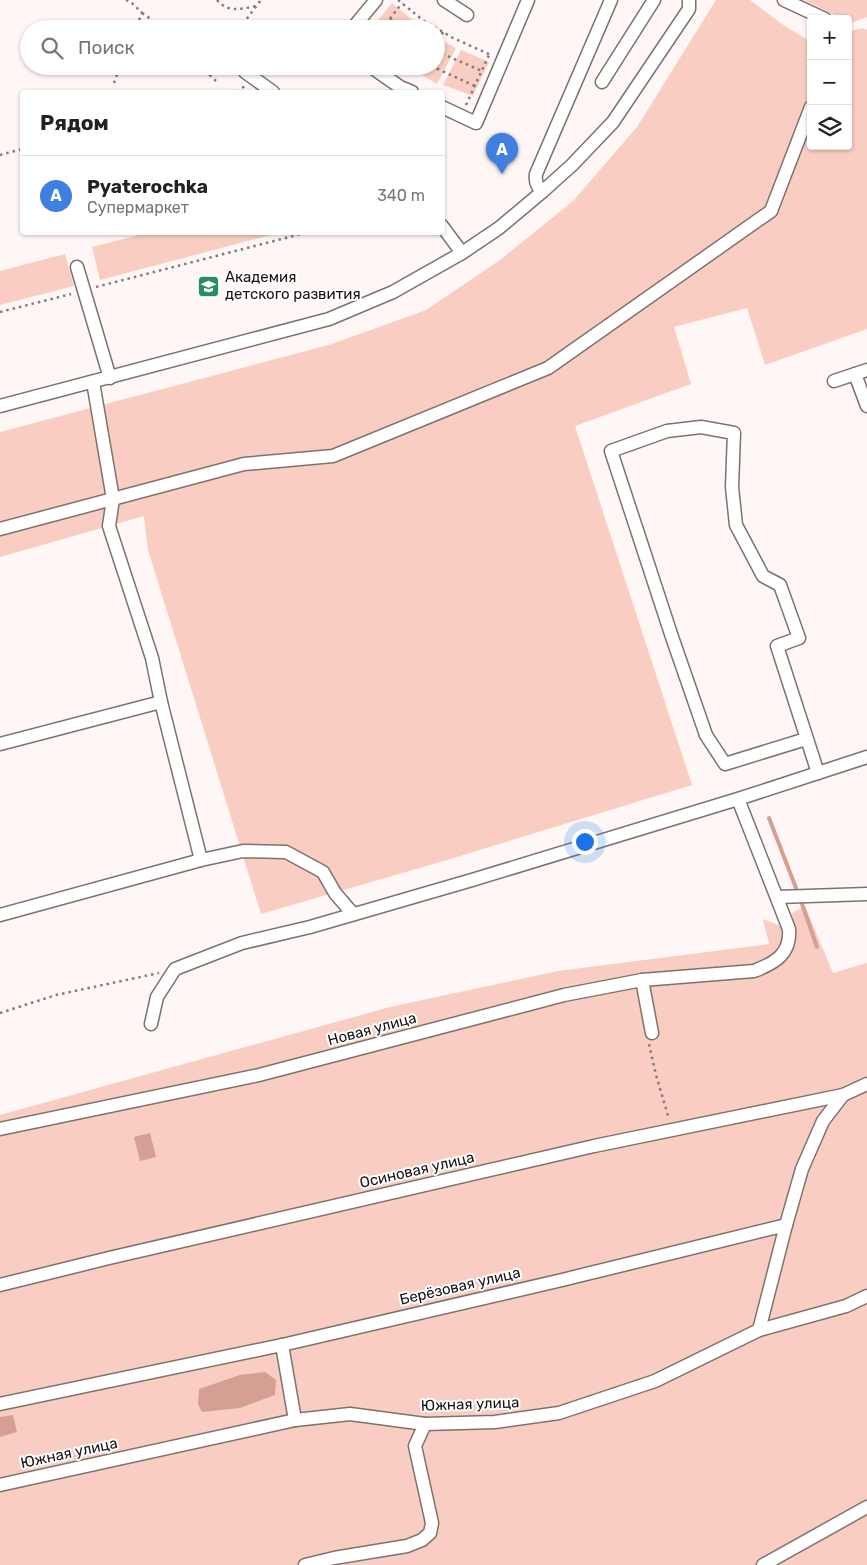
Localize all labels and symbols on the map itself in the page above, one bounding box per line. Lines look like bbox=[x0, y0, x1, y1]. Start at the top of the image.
pin: A bbox=[486, 133, 518, 174]
place label: Академия детского развития bbox=[225, 268, 361, 303]
school or university icon: Академия детского развития bbox=[197, 274, 221, 298]
your location bbox=[572, 829, 598, 855]
street label: Новая улица bbox=[326, 1009, 418, 1049]
street label: Осиновая улица bbox=[358, 1148, 476, 1192]
street label: Берёзовая улица bbox=[398, 1263, 522, 1309]
street label: Южная улица bbox=[420, 1393, 520, 1415]
street label: Южная улица bbox=[19, 1434, 119, 1472]

